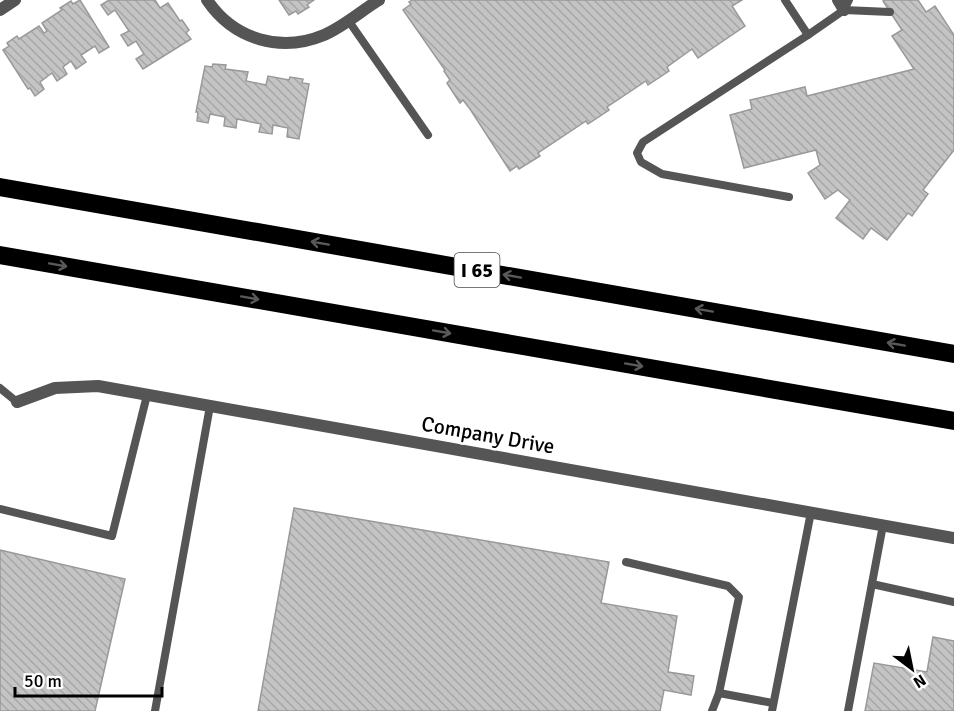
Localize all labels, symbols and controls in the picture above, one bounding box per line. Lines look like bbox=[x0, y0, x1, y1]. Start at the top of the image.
one-way arrow bbox=[311, 237, 331, 248]
road number: I 65 bbox=[454, 253, 500, 287]
one-way arrow bbox=[47, 260, 67, 271]
one-way arrow bbox=[503, 271, 523, 282]
one-way arrow bbox=[239, 293, 259, 304]
one-way arrow bbox=[695, 304, 715, 315]
one-way arrow bbox=[431, 327, 451, 338]
one-way arrow bbox=[887, 338, 907, 349]
one-way arrow bbox=[624, 360, 643, 371]
street label: Company Drive bbox=[420, 411, 556, 459]
north arrow bbox=[882, 639, 942, 699]
scale bar bbox=[15, 660, 162, 698]
text: N bbox=[909, 669, 929, 692]
text: 50 m bbox=[24, 670, 62, 692]

